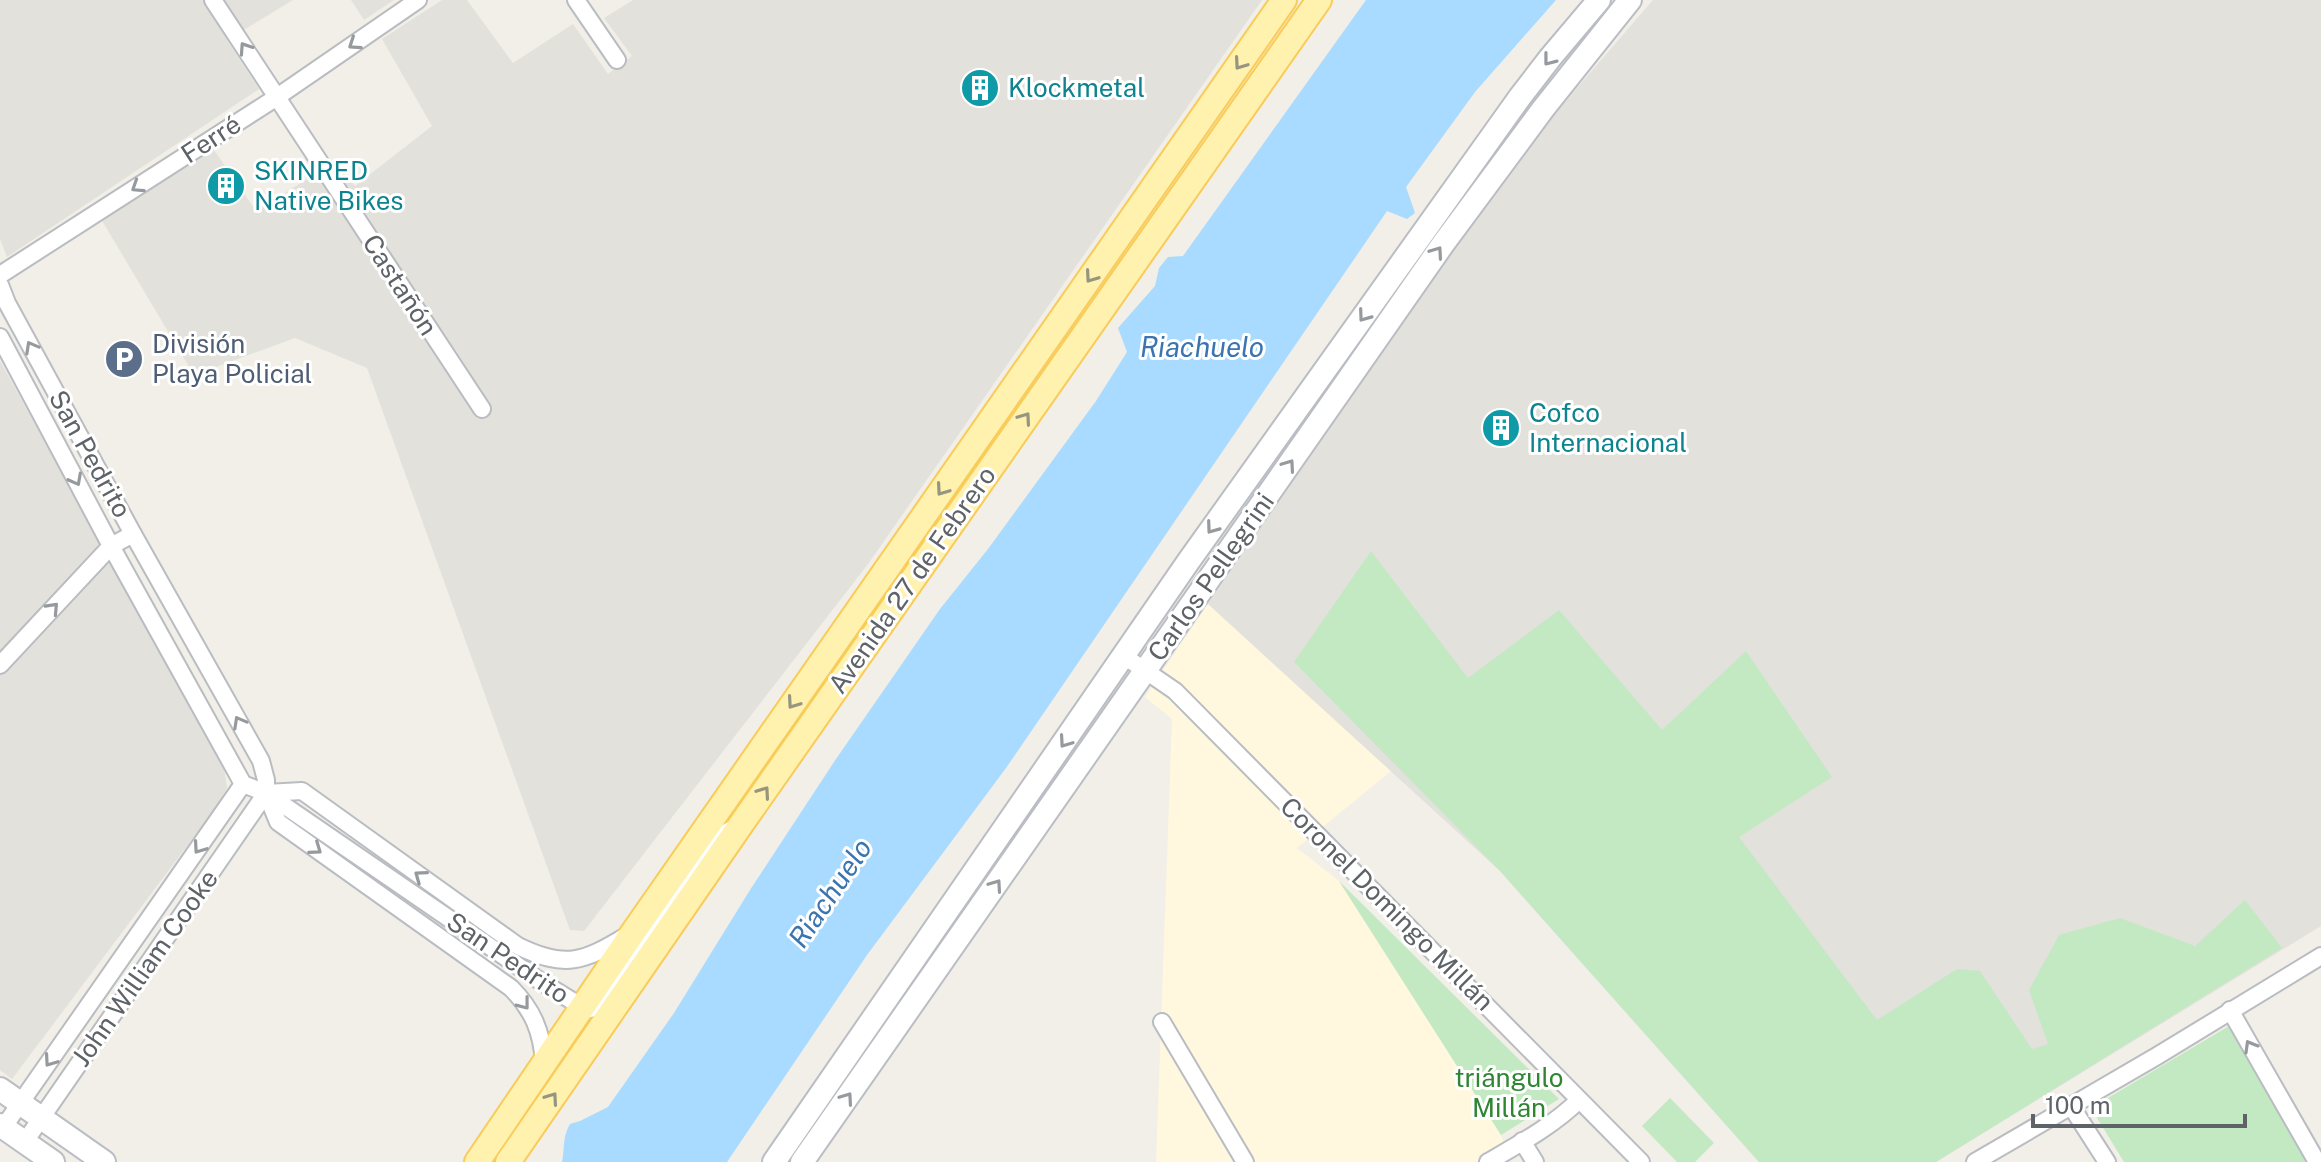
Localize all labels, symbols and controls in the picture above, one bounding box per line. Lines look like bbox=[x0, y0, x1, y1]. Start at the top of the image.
one-way arrow bbox=[348, 34, 362, 49]
one-way arrow bbox=[240, 43, 255, 57]
one-way arrow bbox=[1544, 51, 1558, 66]
one-way arrow bbox=[1235, 56, 1250, 70]
building icon: Klockmetal bbox=[959, 67, 1001, 109]
place label: Klockmetal bbox=[1008, 72, 1145, 103]
street label: Ferré bbox=[175, 108, 246, 169]
place label: SKINRED Native Bikes bbox=[254, 155, 403, 216]
building icon: SKINRED Native Bikes bbox=[205, 165, 247, 207]
one-way arrow bbox=[131, 177, 145, 192]
street label: Castañón bbox=[356, 229, 444, 341]
one-way arrow bbox=[1427, 247, 1442, 261]
one-way arrow bbox=[1086, 269, 1101, 283]
one-way arrow bbox=[1359, 307, 1374, 322]
place label: División Playa Policial bbox=[152, 328, 312, 389]
water label: Riachuelo bbox=[1140, 330, 1264, 363]
parking icon: División Playa Policial bbox=[103, 338, 145, 380]
one-way arrow bbox=[26, 341, 41, 355]
street label: San Pedrito bbox=[43, 385, 138, 523]
place label: Cofco Internacional bbox=[1529, 397, 1687, 458]
building icon: Cofco Internacional bbox=[1480, 407, 1522, 449]
one-way arrow bbox=[1015, 413, 1030, 427]
street label: Avenida 27 de Febrero bbox=[821, 460, 1002, 699]
one-way arrow bbox=[1279, 460, 1294, 474]
one-way arrow bbox=[66, 472, 82, 486]
one-way arrow bbox=[937, 482, 952, 496]
street label: Carlos Pellegrini bbox=[1141, 487, 1280, 667]
one-way arrow bbox=[1208, 519, 1222, 533]
one-way arrow bbox=[44, 603, 58, 617]
one-way arrow bbox=[788, 695, 803, 709]
one-way arrow bbox=[233, 715, 248, 730]
one-way arrow bbox=[1060, 733, 1075, 747]
one-way arrow bbox=[754, 786, 769, 800]
street label: Coronel Domingo Millán bbox=[1274, 791, 1500, 1017]
water label: Riachuelo bbox=[781, 832, 878, 953]
one-way arrow bbox=[194, 839, 209, 853]
one-way arrow bbox=[307, 839, 321, 854]
street label: John William Cooke bbox=[65, 863, 224, 1072]
one-way arrow bbox=[415, 871, 429, 886]
one-way arrow bbox=[986, 880, 1001, 894]
street label: San Pedrito bbox=[441, 905, 575, 1010]
one-way arrow bbox=[514, 995, 529, 1009]
one-way arrow bbox=[2244, 1040, 2260, 1055]
one-way arrow bbox=[45, 1053, 60, 1067]
park label: triángulo Millán bbox=[1454, 1062, 1564, 1123]
scale bar bbox=[2033, 1078, 2245, 1128]
text: 100 m bbox=[2045, 1091, 2111, 1119]
one-way arrow bbox=[542, 1092, 557, 1106]
one-way arrow bbox=[837, 1093, 852, 1107]

